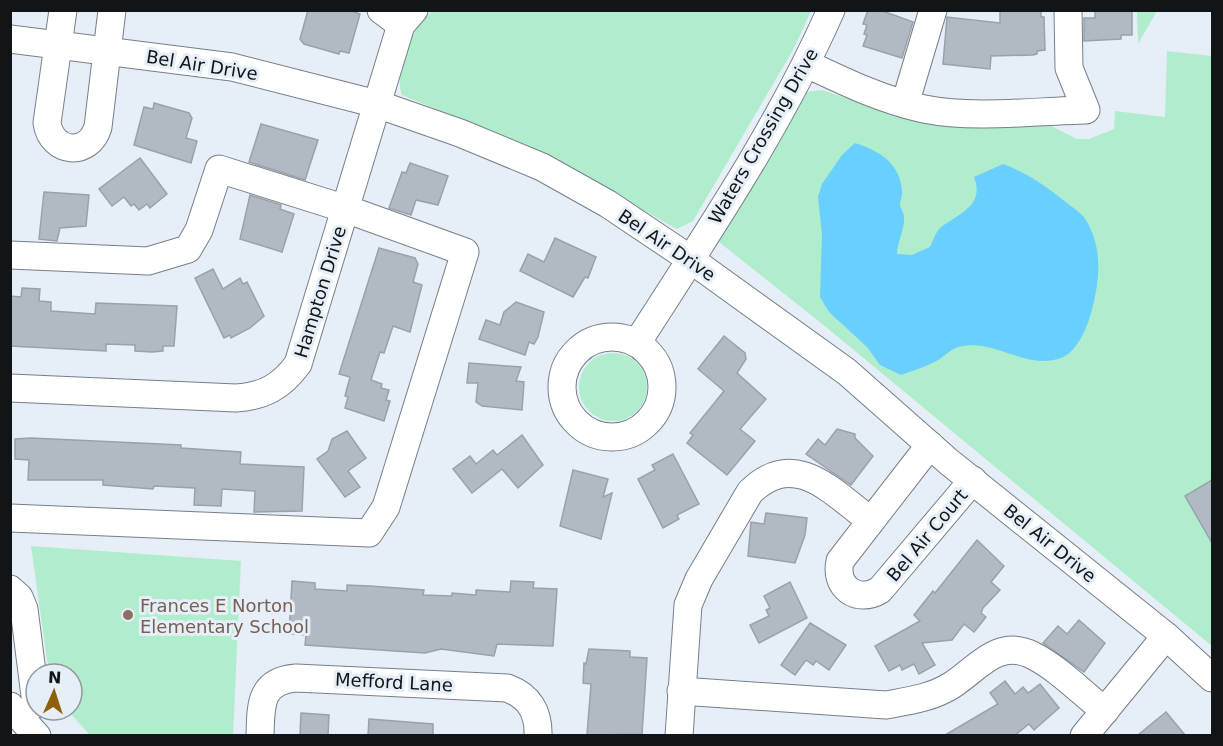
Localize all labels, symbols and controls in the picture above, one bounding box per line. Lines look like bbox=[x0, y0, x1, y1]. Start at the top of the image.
street label: Waters Crossing Drive bbox=[704, 44, 822, 228]
street label: Bel Air Drive bbox=[145, 46, 259, 84]
street label: Bel Air Drive bbox=[614, 205, 720, 285]
street label: Hampton Drive bbox=[290, 224, 350, 360]
street label: Bel Air Court bbox=[882, 485, 972, 585]
street label: Bel Air Drive bbox=[1000, 499, 1100, 587]
place label: Frances E Norton Elementary School bbox=[140, 595, 309, 637]
marker: Frances E Norton Elementary School bbox=[121, 608, 135, 622]
north arrow bbox=[24, 662, 84, 722]
text: N bbox=[48, 668, 62, 687]
street label: Mefford Lane bbox=[335, 668, 453, 696]

